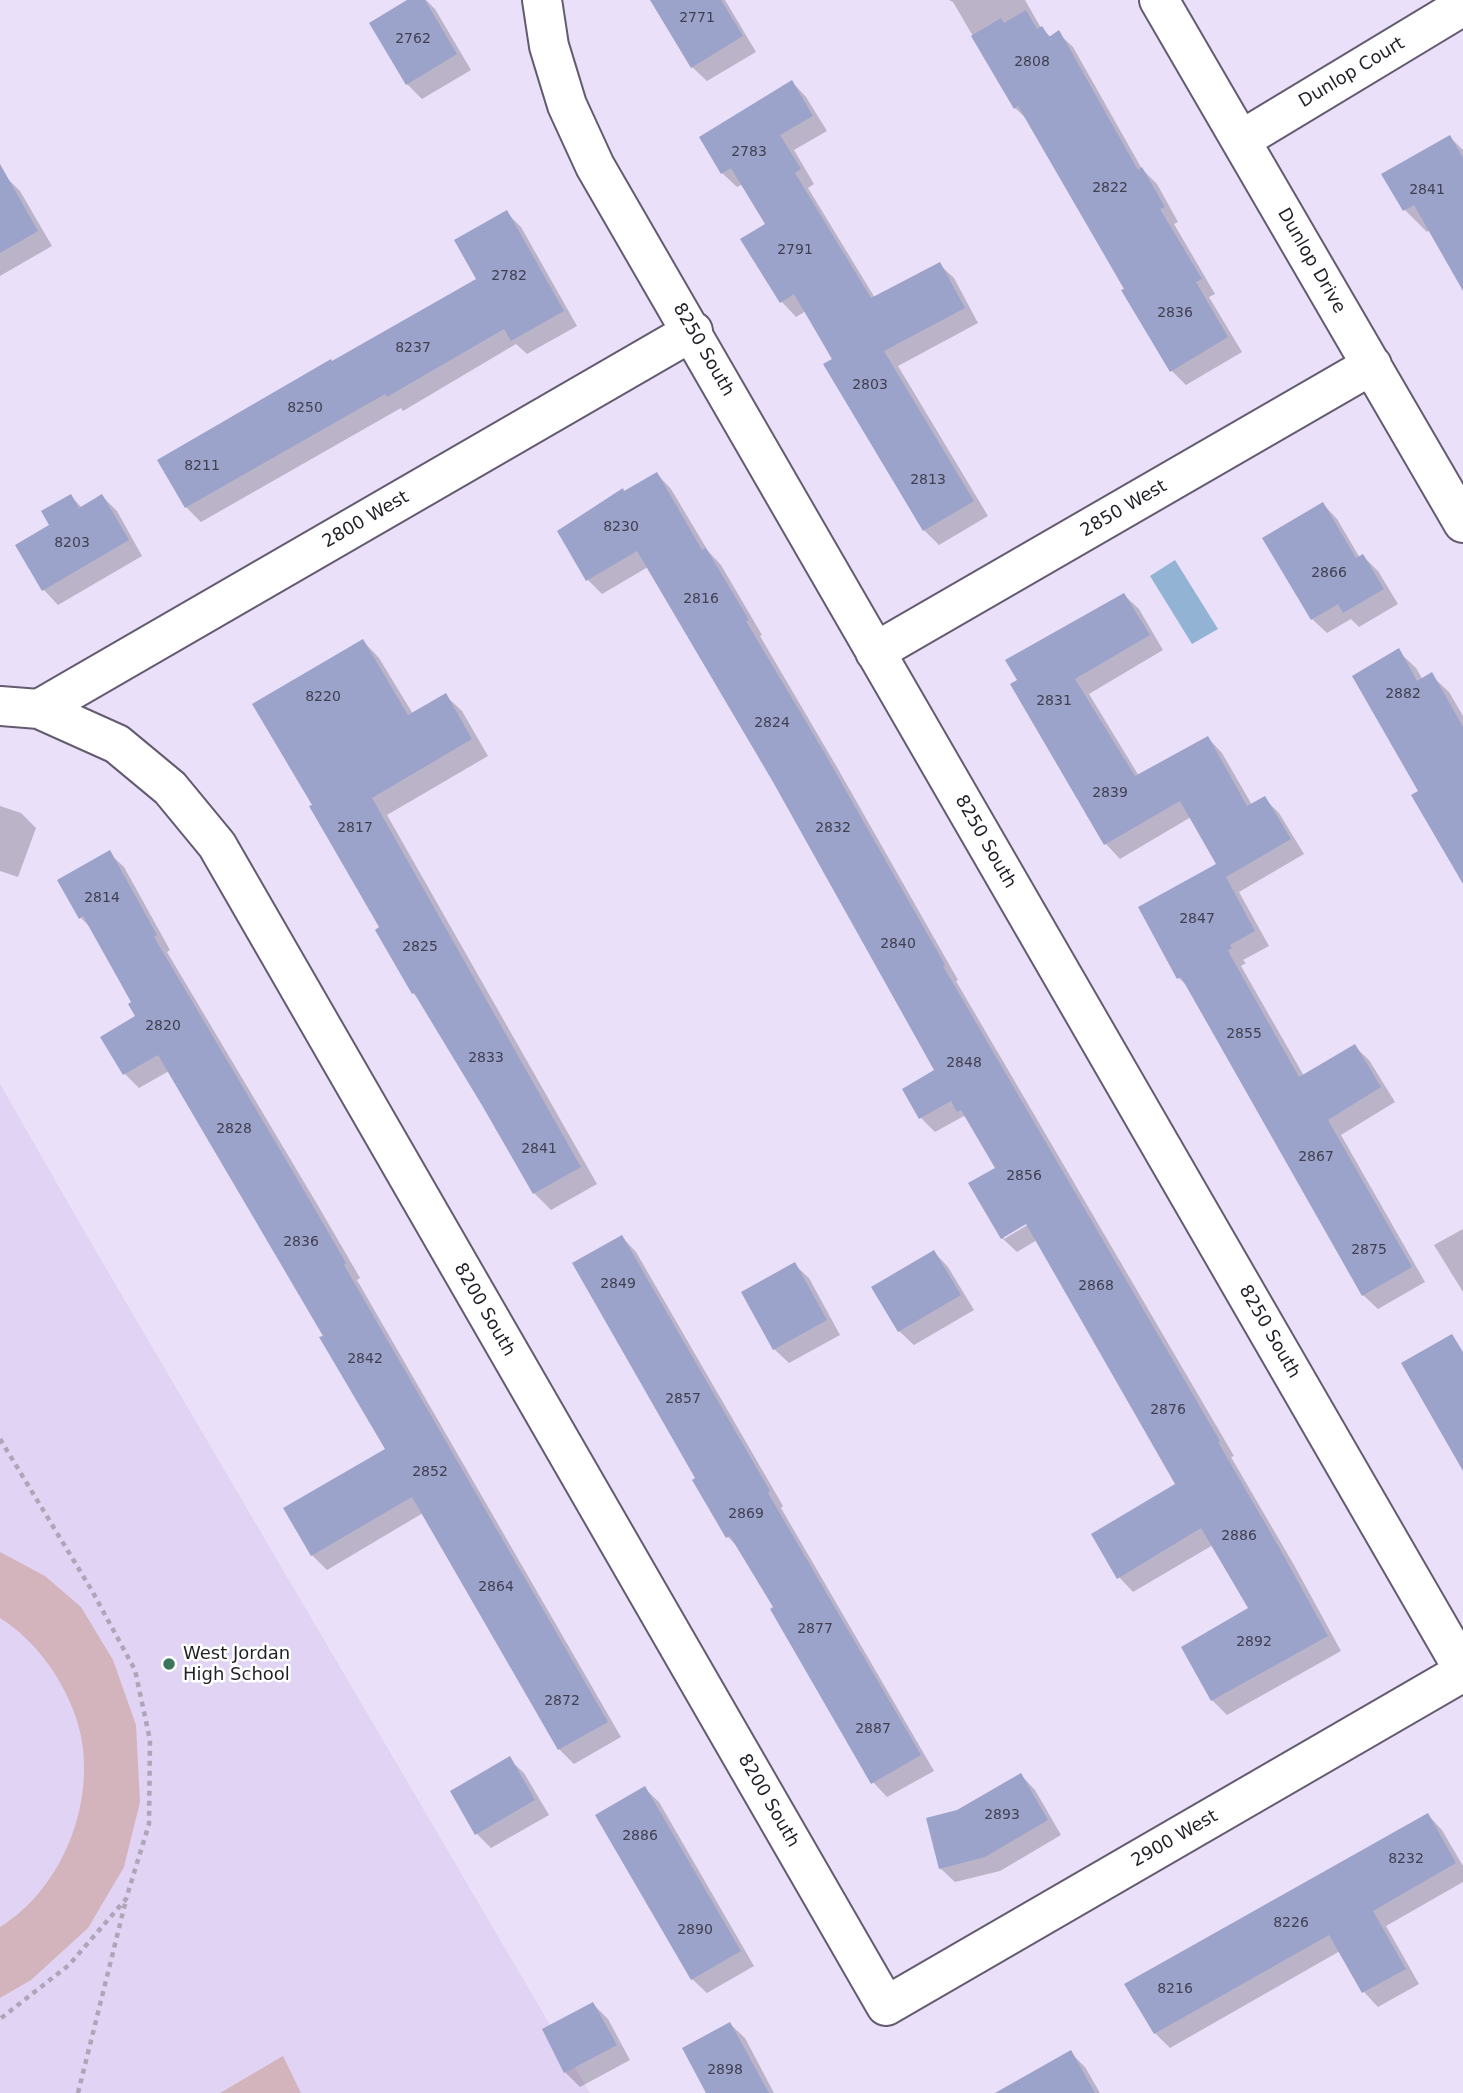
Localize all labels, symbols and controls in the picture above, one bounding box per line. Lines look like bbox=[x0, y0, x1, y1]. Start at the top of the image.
house number: 2771 bbox=[679, 10, 715, 26]
house number: 2762 bbox=[395, 31, 431, 47]
street label: Dunlop Court bbox=[1295, 33, 1409, 113]
house number: 2808 bbox=[1014, 54, 1050, 70]
house number: 2783 bbox=[731, 144, 767, 160]
house number: 2822 bbox=[1092, 180, 1128, 196]
house number: 2841 bbox=[1409, 182, 1445, 198]
street label: Dunlop Drive bbox=[1272, 205, 1350, 317]
house number: 2791 bbox=[777, 242, 813, 258]
house number: 2782 bbox=[491, 268, 527, 284]
street label: 8250 South bbox=[668, 300, 738, 400]
house number: 2836 bbox=[1157, 305, 1193, 321]
house number: 8237 bbox=[395, 340, 431, 356]
house number: 2803 bbox=[852, 377, 888, 393]
house number: 8250 bbox=[287, 400, 323, 416]
house number: 8211 bbox=[184, 458, 220, 474]
house number: 2813 bbox=[910, 472, 946, 488]
street label: 2850 West bbox=[1077, 476, 1171, 542]
street label: 2800 West bbox=[319, 487, 413, 553]
house number: 8230 bbox=[603, 519, 639, 535]
house number: 8203 bbox=[54, 535, 90, 551]
house number: 2866 bbox=[1311, 565, 1347, 581]
house number: 2816 bbox=[683, 591, 719, 607]
house number: 2882 bbox=[1385, 686, 1421, 702]
house number: 8220 bbox=[305, 689, 341, 705]
house number: 2831 bbox=[1036, 693, 1072, 709]
house number: 2824 bbox=[754, 715, 790, 731]
house number: 2839 bbox=[1092, 785, 1128, 801]
street label: 8250 South bbox=[950, 792, 1020, 892]
house number: 2817 bbox=[337, 820, 373, 836]
house number: 2832 bbox=[815, 820, 851, 836]
house number: 2814 bbox=[84, 890, 120, 906]
house number: 2847 bbox=[1179, 911, 1215, 927]
house number: 2840 bbox=[880, 936, 916, 952]
house number: 2825 bbox=[402, 939, 438, 955]
house number: 2820 bbox=[145, 1018, 181, 1034]
house number: 2855 bbox=[1226, 1026, 1262, 1042]
house number: 2833 bbox=[468, 1050, 504, 1066]
house number: 2848 bbox=[946, 1055, 982, 1071]
house number: 2828 bbox=[216, 1121, 252, 1137]
house number: 2841 bbox=[521, 1141, 557, 1157]
house number: 2867 bbox=[1298, 1149, 1334, 1165]
house number: 2856 bbox=[1006, 1168, 1042, 1184]
house number: 2836 bbox=[283, 1234, 319, 1250]
house number: 2875 bbox=[1351, 1242, 1387, 1258]
street label: 8200 South bbox=[449, 1260, 519, 1360]
house number: 2849 bbox=[600, 1276, 636, 1292]
house number: 2868 bbox=[1078, 1278, 1114, 1294]
street label: 8250 South bbox=[1234, 1282, 1304, 1382]
house number: 2842 bbox=[347, 1351, 383, 1367]
house number: 2857 bbox=[665, 1391, 701, 1407]
house number: 2876 bbox=[1150, 1402, 1186, 1418]
house number: 2852 bbox=[412, 1464, 448, 1480]
house number: 2869 bbox=[728, 1506, 764, 1522]
house number: 2886 bbox=[1221, 1528, 1257, 1544]
house number: 2864 bbox=[478, 1579, 514, 1595]
house number: 2877 bbox=[797, 1621, 833, 1637]
house number: 2892 bbox=[1236, 1634, 1272, 1650]
place label: West Jordan High School bbox=[183, 1643, 290, 1686]
marker: West Jordan High School bbox=[161, 1656, 177, 1672]
house number: 2872 bbox=[544, 1693, 580, 1709]
house number: 2887 bbox=[855, 1721, 891, 1737]
street label: 8200 South bbox=[733, 1751, 803, 1851]
street label: 2900 West bbox=[1128, 1806, 1222, 1872]
house number: 2893 bbox=[984, 1807, 1020, 1823]
house number: 2886 bbox=[622, 1828, 658, 1844]
house number: 8232 bbox=[1388, 1851, 1424, 1867]
house number: 8226 bbox=[1273, 1915, 1309, 1931]
house number: 2890 bbox=[677, 1922, 713, 1938]
house number: 8216 bbox=[1157, 1981, 1193, 1997]
house number: 2898 bbox=[707, 2062, 743, 2078]

